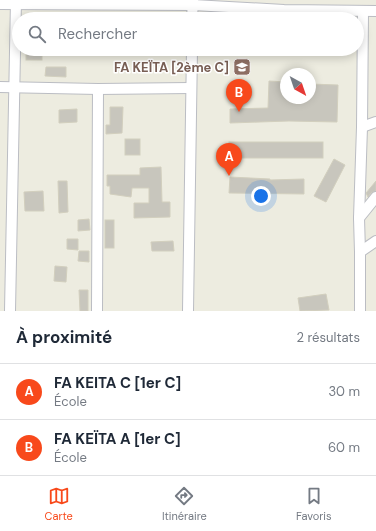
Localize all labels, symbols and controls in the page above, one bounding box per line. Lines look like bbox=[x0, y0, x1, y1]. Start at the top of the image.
search box bbox=[12, 12, 364, 56]
icon: search bbox=[26, 23, 48, 45]
text: Rechercher bbox=[58, 24, 137, 44]
school or university icon: FA KEÏTA [2ème C] bbox=[232, 57, 252, 77]
place label: FA KEÏTA [2ème C] bbox=[114, 59, 229, 76]
north arrow bbox=[280, 68, 316, 104]
pin: B bbox=[226, 79, 252, 112]
pin: A bbox=[216, 143, 242, 176]
your location bbox=[251, 186, 271, 206]
text: À proximité bbox=[16, 326, 112, 348]
text: 2 résultats bbox=[297, 329, 360, 346]
text: FA KEITA C [1er C] bbox=[54, 373, 181, 393]
text: A bbox=[24, 383, 34, 400]
text: 30 m bbox=[328, 383, 360, 400]
text: École bbox=[54, 393, 87, 410]
text: FA KEÏTA A [1er C] bbox=[54, 429, 181, 449]
text: B bbox=[25, 439, 33, 456]
text: 60 m bbox=[328, 439, 360, 456]
text: École bbox=[54, 449, 87, 466]
tab: Carte bbox=[45, 485, 73, 523]
tab: Itinéraire bbox=[162, 485, 207, 523]
tab: Favoris bbox=[296, 485, 331, 523]

